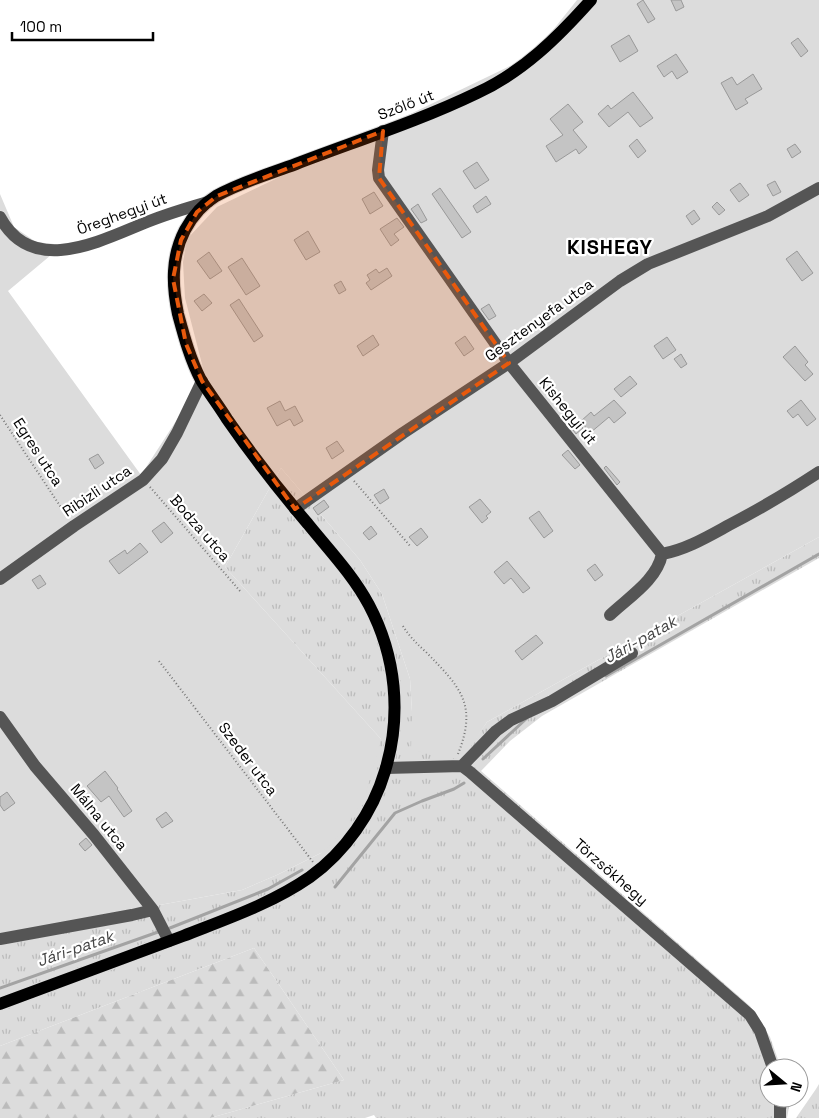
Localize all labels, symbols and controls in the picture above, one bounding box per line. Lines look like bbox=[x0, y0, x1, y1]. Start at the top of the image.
scale bar bbox=[12, 10, 154, 42]
text: 100 m bbox=[20, 17, 62, 36]
street label: Szőlő út bbox=[375, 85, 437, 124]
street label: Öreghegyi út bbox=[74, 188, 170, 239]
district label: KISHEGY bbox=[567, 234, 653, 260]
street label: Gesztenyefa utca bbox=[481, 274, 597, 365]
street label: Kishegyi út bbox=[535, 373, 601, 448]
street label: Egres utca bbox=[9, 414, 68, 490]
street label: Ribizli utca bbox=[59, 460, 135, 521]
street label: Bodza utca bbox=[166, 490, 235, 565]
water label: Jári-patak bbox=[600, 610, 682, 668]
street label: Szeder utca bbox=[215, 718, 282, 799]
street label: Málna utca bbox=[67, 779, 132, 854]
street label: Törzsökhegy bbox=[570, 834, 652, 909]
water label: Jári-patak bbox=[34, 925, 118, 971]
north arrow bbox=[759, 1058, 809, 1108]
text: N bbox=[786, 1080, 806, 1094]

